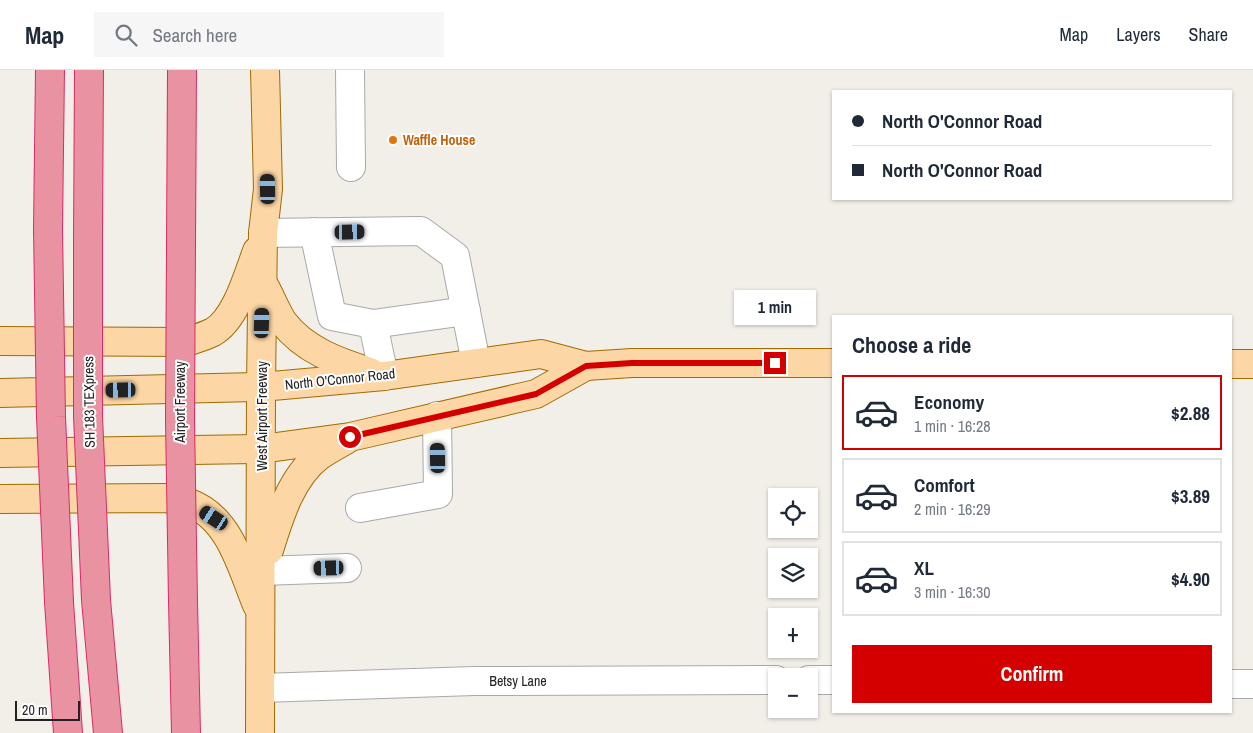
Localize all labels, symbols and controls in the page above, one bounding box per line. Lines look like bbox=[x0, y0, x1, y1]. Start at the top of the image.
search box bbox=[94, 12, 444, 57]
text: Map bbox=[25, 19, 64, 51]
icon: search bbox=[112, 21, 140, 49]
text: Search here bbox=[152, 22, 237, 48]
text: Map bbox=[1060, 22, 1088, 47]
text: Layers bbox=[1116, 22, 1161, 47]
text: Share bbox=[1189, 22, 1228, 47]
text: North O'Connor Road bbox=[882, 108, 1042, 134]
place label: Waffle House bbox=[403, 131, 475, 149]
marker: Waffle House bbox=[387, 134, 399, 146]
text: North O'Connor Road bbox=[882, 157, 1042, 183]
car bbox=[260, 174, 275, 204]
car bbox=[334, 224, 365, 240]
callout: 1 min bbox=[734, 290, 816, 326]
text: 1 min bbox=[758, 296, 792, 318]
car bbox=[253, 308, 270, 338]
text: Choose a ride bbox=[852, 330, 971, 360]
route end bbox=[764, 352, 786, 374]
street label: SH 183 TEXpress bbox=[79, 356, 99, 448]
street label: Airport Freeway bbox=[171, 361, 189, 444]
street label: West Airport Freeway bbox=[253, 361, 271, 471]
street label: North O'Connor Road bbox=[284, 364, 396, 394]
car bbox=[105, 382, 136, 398]
text: Economy bbox=[914, 389, 984, 415]
icon: car bbox=[854, 390, 899, 435]
text: $2.88 bbox=[1171, 400, 1210, 426]
text: 1 min · 16:28 bbox=[914, 415, 991, 437]
route start bbox=[339, 426, 361, 448]
car bbox=[430, 443, 445, 473]
text: Comfort bbox=[914, 472, 975, 498]
icon: car bbox=[854, 473, 899, 518]
text: $3.89 bbox=[1171, 483, 1210, 509]
map controls bbox=[768, 488, 818, 718]
button: locate bbox=[768, 488, 818, 538]
text: 2 min · 16:29 bbox=[914, 498, 991, 520]
car bbox=[197, 504, 230, 532]
button: layers bbox=[768, 548, 818, 598]
text: XL bbox=[914, 555, 934, 581]
icon: car bbox=[854, 556, 899, 601]
car bbox=[313, 560, 344, 576]
text: $4.90 bbox=[1171, 566, 1210, 592]
text: 3 min · 16:30 bbox=[914, 581, 991, 603]
button: + bbox=[768, 608, 818, 658]
button: Confirm bbox=[852, 645, 1212, 703]
button: − bbox=[768, 668, 818, 718]
street label: Betsy Lane bbox=[489, 672, 547, 690]
scale bar bbox=[15, 698, 80, 721]
text: 20 m bbox=[22, 701, 48, 719]

